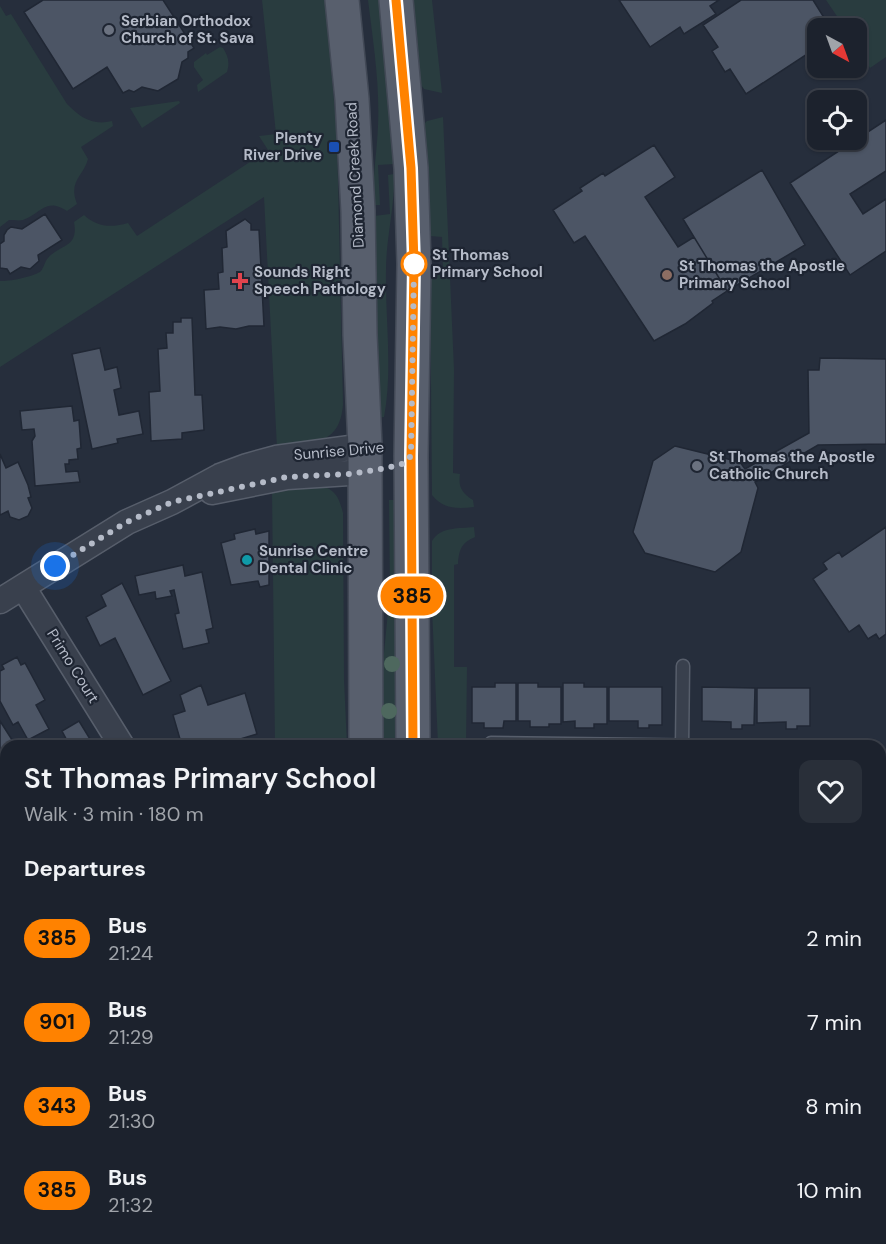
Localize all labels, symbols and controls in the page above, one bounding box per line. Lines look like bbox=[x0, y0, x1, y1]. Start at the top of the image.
place label: Serbian Orthodox Church of St. Sava bbox=[121, 11, 254, 48]
north arrow bbox=[807, 18, 867, 78]
map controls bbox=[807, 18, 867, 150]
marker: Serbian Orthodox Church of St. Sava bbox=[102, 23, 116, 37]
button: locate bbox=[807, 90, 867, 150]
street label: Diamond Creek Road bbox=[341, 102, 369, 248]
place label: Plenty River Drive bbox=[244, 128, 322, 165]
marker: Plenty River Drive bbox=[327, 140, 341, 154]
place label: St Thomas Primary School bbox=[432, 245, 543, 282]
marker: St Thomas Primary School bbox=[401, 251, 427, 277]
place label: St Thomas the Apostle Primary School bbox=[679, 256, 845, 293]
place label: Sounds Right Speech Pathology bbox=[254, 262, 386, 299]
marker: St Thomas the Apostle Primary School bbox=[660, 268, 674, 282]
marker: Sounds Right Speech Pathology bbox=[231, 272, 249, 290]
street label: Sunrise Drive bbox=[293, 437, 385, 465]
place label: St Thomas the Apostle Catholic Church bbox=[709, 447, 875, 484]
marker: St Thomas the Apostle Catholic Church bbox=[690, 459, 704, 473]
place label: Sunrise Centre Dental Clinic bbox=[259, 541, 368, 578]
your location bbox=[40, 551, 70, 581]
marker: Sunrise Centre Dental Clinic bbox=[240, 553, 254, 567]
line badge: 385 bbox=[378, 576, 446, 616]
text: 385 bbox=[392, 582, 432, 610]
street label: Primo Court bbox=[42, 625, 104, 707]
text: St Thomas Primary School bbox=[24, 760, 376, 797]
button: heart bbox=[799, 760, 862, 823]
text: Walk · 3 min · 180 m bbox=[24, 801, 203, 827]
text: Departures bbox=[24, 854, 146, 883]
text: Bus bbox=[108, 911, 147, 940]
text: 385 bbox=[37, 924, 77, 952]
text: 2 min bbox=[806, 924, 862, 953]
text: 21:24 bbox=[108, 940, 153, 966]
text: Bus bbox=[108, 995, 147, 1024]
text: 901 bbox=[39, 1008, 75, 1036]
text: 7 min bbox=[807, 1008, 862, 1037]
text: 21:29 bbox=[108, 1024, 154, 1050]
text: Bus bbox=[108, 1079, 147, 1108]
text: 343 bbox=[38, 1092, 76, 1120]
text: 8 min bbox=[805, 1092, 862, 1121]
text: 21:30 bbox=[108, 1108, 155, 1134]
text: Bus bbox=[108, 1163, 147, 1192]
text: 385 bbox=[37, 1176, 77, 1204]
text: 10 min bbox=[797, 1176, 862, 1205]
text: 21:32 bbox=[108, 1192, 153, 1218]

